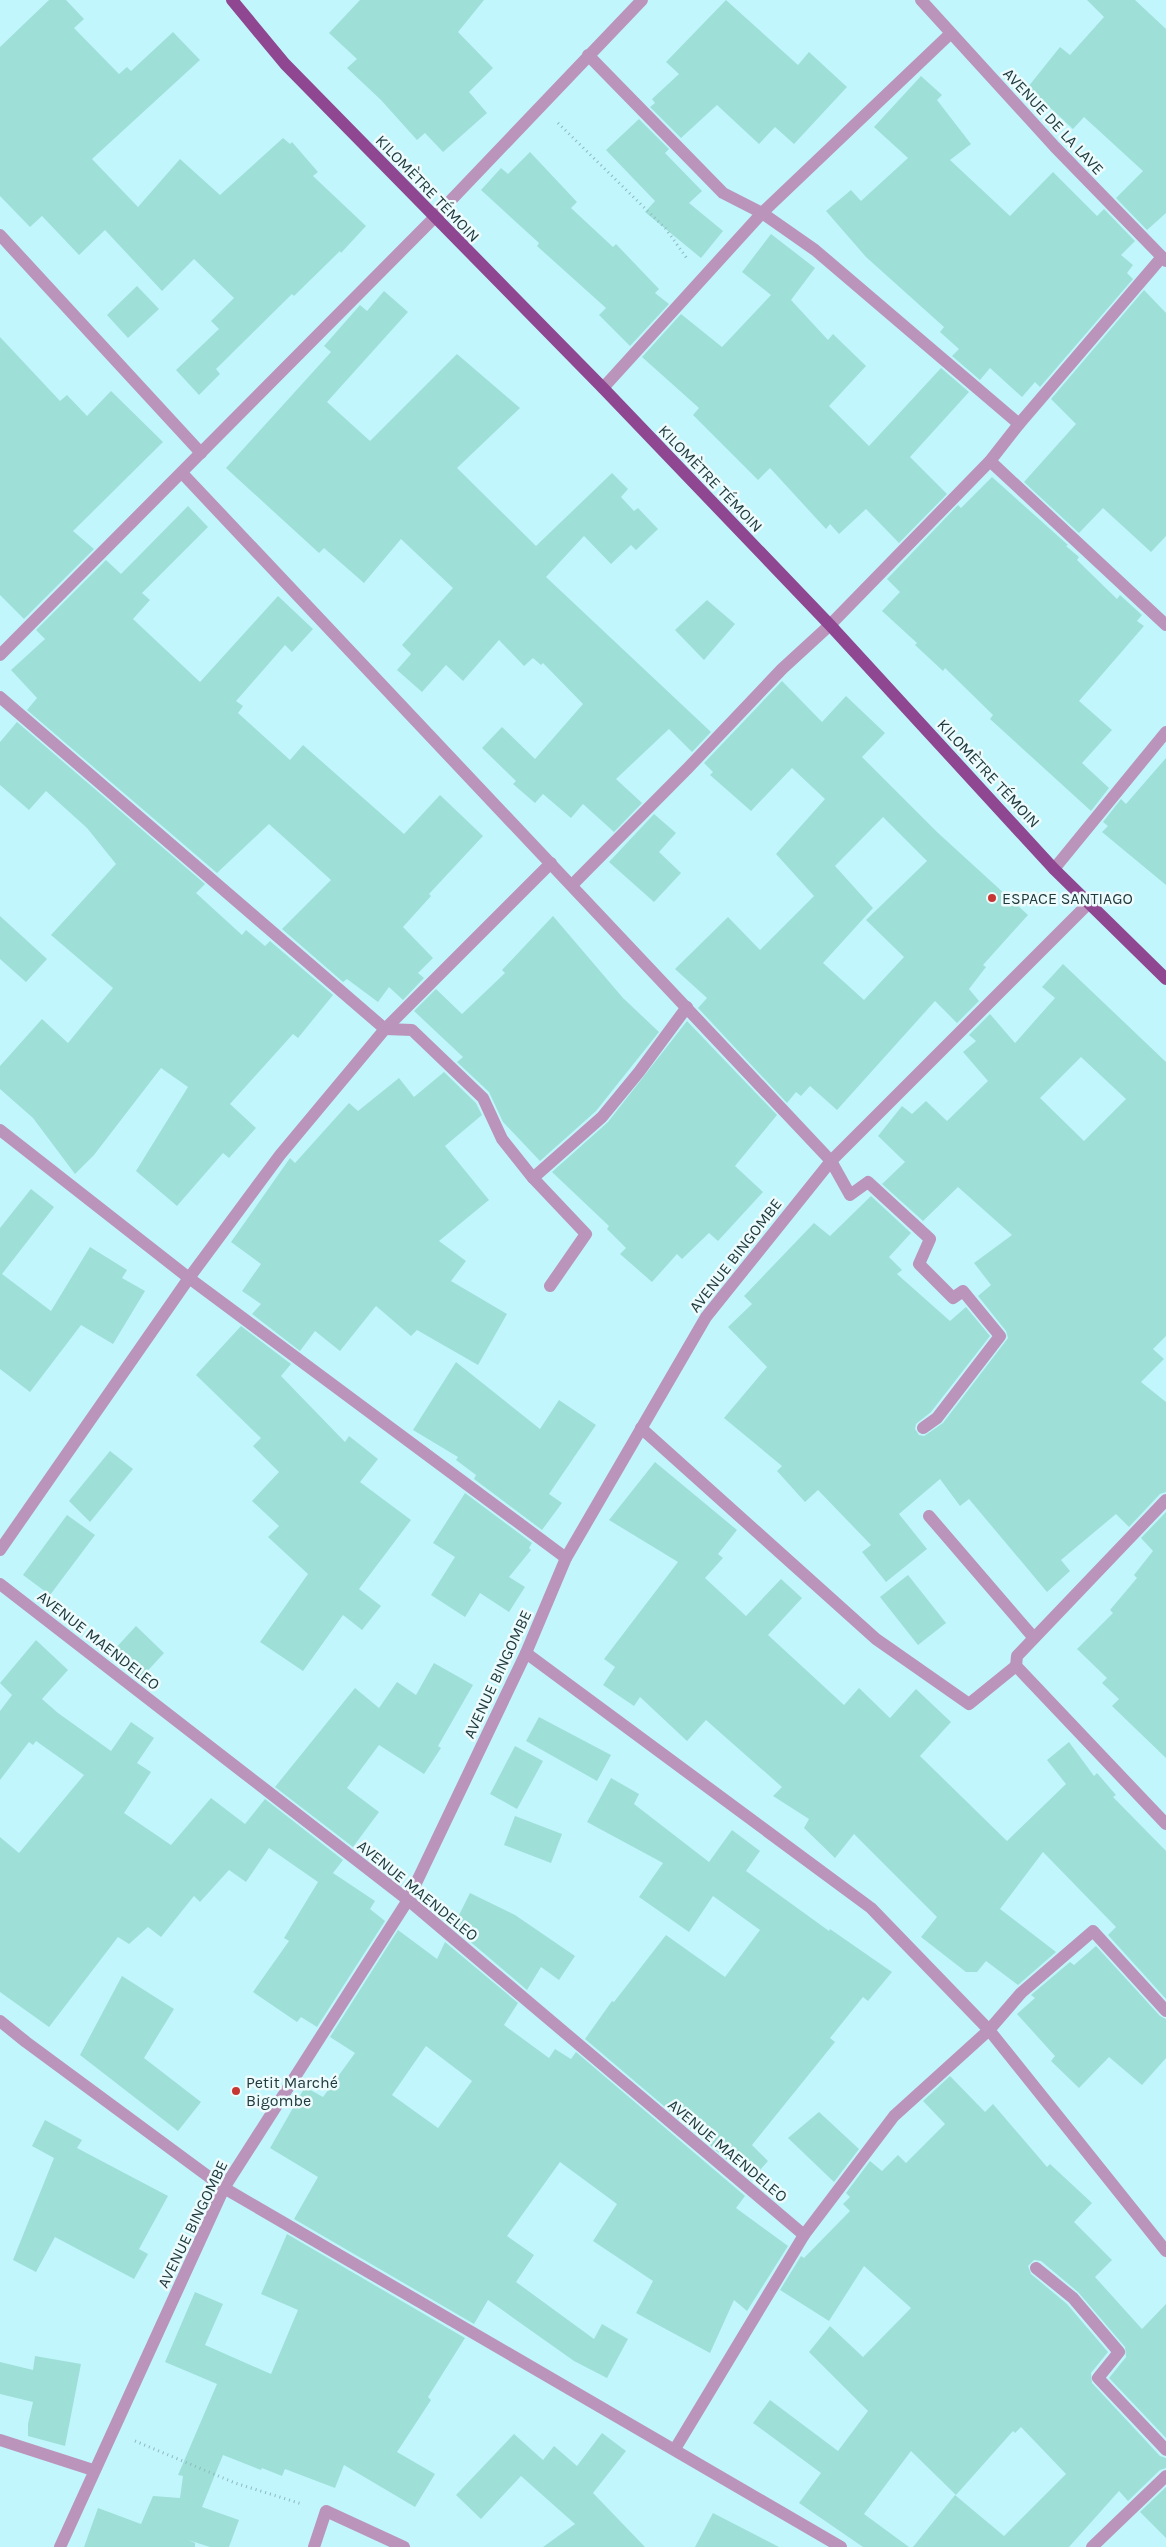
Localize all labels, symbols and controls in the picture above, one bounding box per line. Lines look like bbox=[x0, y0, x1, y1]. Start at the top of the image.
street label: AVENUE DE LA LAVE bbox=[999, 64, 1108, 179]
street label: KILOMÈTRE TÉMOIN bbox=[372, 131, 484, 246]
street label: KILOMÈTRE TÉMOIN bbox=[655, 421, 767, 536]
street label: KILOMÈTRE TÉMOIN bbox=[933, 715, 1044, 832]
place label: ESPACE SANTIAGO bbox=[1002, 889, 1133, 908]
marker: ESPACE SANTIAGO bbox=[986, 892, 998, 904]
street label: AVENUE BINGOMBE bbox=[685, 1195, 786, 1316]
street label: AVENUE MAENDELEO bbox=[34, 1587, 164, 1694]
street label: AVENUE BINGOMBE bbox=[459, 1607, 536, 1741]
street label: AVENUE MAENDELEO bbox=[353, 1836, 482, 1945]
place label: Petit Marché Bigombe bbox=[246, 2073, 338, 2110]
marker: Petit Marché Bigombe bbox=[230, 2085, 242, 2097]
street label: AVENUE MAENDELEO bbox=[664, 2095, 791, 2206]
street label: AVENUE BINGOMBE bbox=[153, 2157, 232, 2291]

